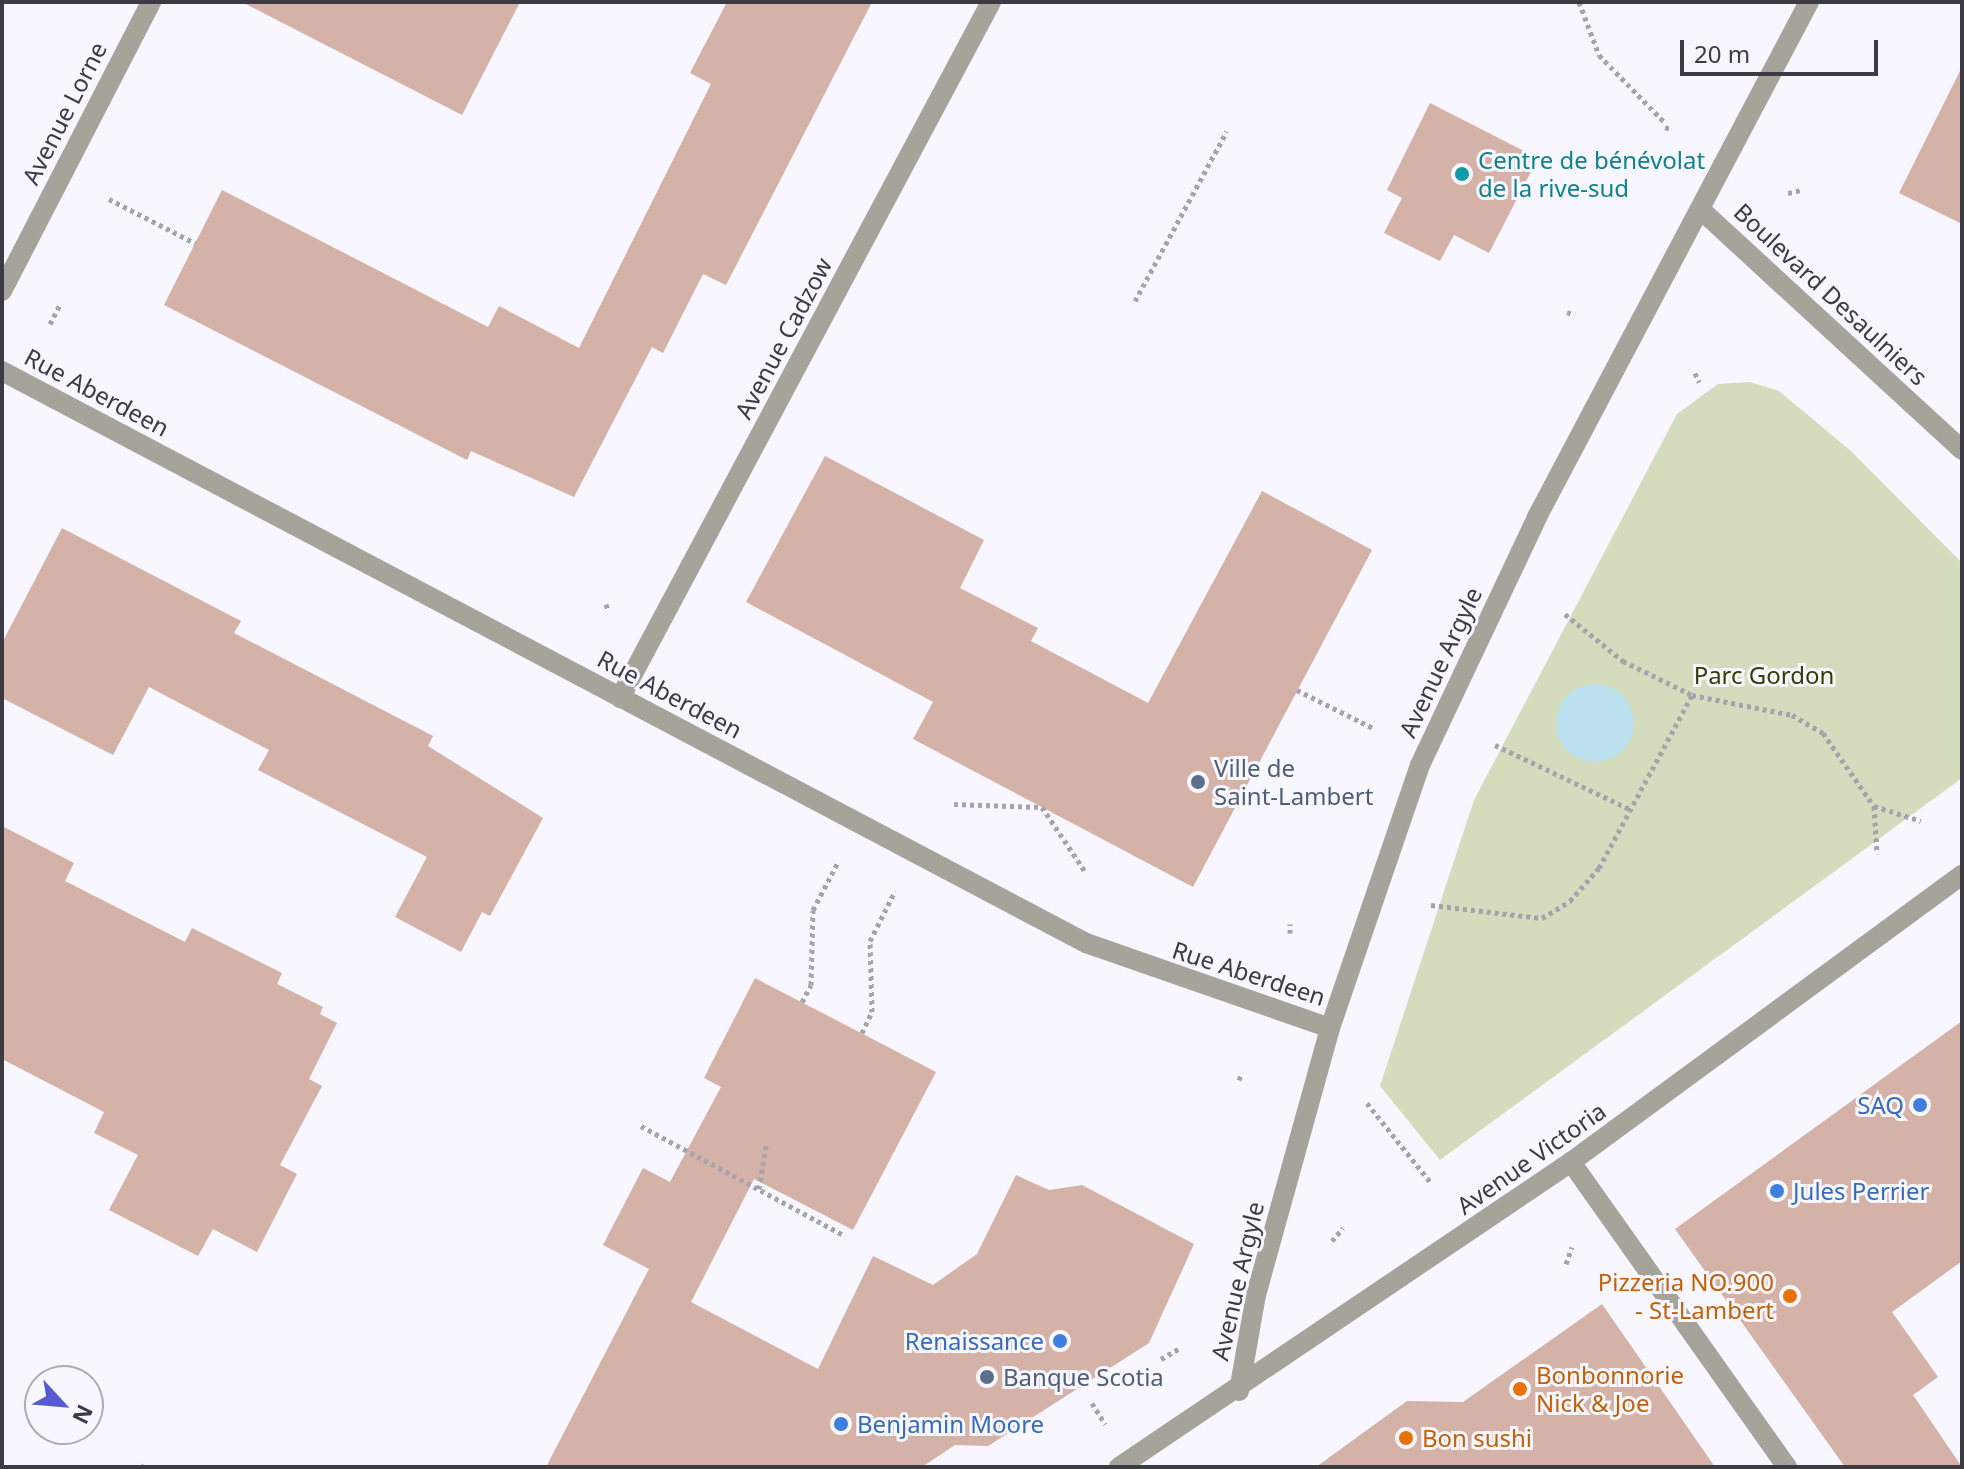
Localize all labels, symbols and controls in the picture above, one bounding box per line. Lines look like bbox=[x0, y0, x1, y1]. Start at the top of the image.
scale bar bbox=[1684, 24, 1882, 74]
street label: Avenue Lorne bbox=[16, 37, 112, 189]
text: 20 m bbox=[1694, 37, 1750, 70]
place label: Centre de bénévolat de la rive-sud bbox=[1478, 146, 1705, 202]
marker: Centre de bénévolat de la rive-sud bbox=[1453, 165, 1471, 183]
street label: Boulevard Desaulniers bbox=[1729, 197, 1933, 391]
street label: Avenue Cadzow bbox=[728, 253, 838, 423]
street label: Rue Aberdeen bbox=[20, 342, 174, 442]
street label: Avenue Argyle bbox=[1393, 582, 1487, 742]
street label: Rue Aberdeen bbox=[593, 644, 747, 744]
park label: Parc Gordon bbox=[1694, 661, 1834, 689]
place label: Ville de Saint-Lambert bbox=[1214, 754, 1373, 810]
marker: Ville de Saint-Lambert bbox=[1189, 773, 1207, 791]
street label: Rue Aberdeen bbox=[1169, 935, 1329, 1011]
place label: SAQ bbox=[1857, 1091, 1904, 1119]
street label: Avenue Victoria bbox=[1451, 1096, 1611, 1220]
marker: SAQ bbox=[1911, 1096, 1929, 1114]
place label: Jules Perrier bbox=[1793, 1177, 1929, 1205]
marker: Jules Perrier bbox=[1768, 1182, 1786, 1200]
street label: Avenue Argyle bbox=[1205, 1199, 1269, 1363]
place label: Pizzeria NO.900 - St-Lambert bbox=[1598, 1268, 1774, 1324]
marker: Pizzeria NO.900 - St-Lambert bbox=[1781, 1287, 1799, 1305]
place label: Renaissance bbox=[905, 1327, 1044, 1355]
marker: Renaissance bbox=[1051, 1332, 1069, 1350]
place label: Bonbonnorie Nick & Joe bbox=[1536, 1361, 1684, 1417]
place label: Banque Scotia bbox=[1003, 1363, 1164, 1391]
north arrow bbox=[24, 1365, 104, 1445]
marker: Banque Scotia bbox=[978, 1368, 996, 1386]
marker: Bonbonnorie Nick & Joe bbox=[1511, 1380, 1529, 1398]
text: N bbox=[66, 1400, 101, 1429]
place label: Benjamin Moore bbox=[857, 1410, 1044, 1438]
marker: Benjamin Moore bbox=[832, 1415, 850, 1433]
place label: Bon sushi bbox=[1422, 1424, 1532, 1452]
marker: Bon sushi bbox=[1397, 1429, 1415, 1447]

